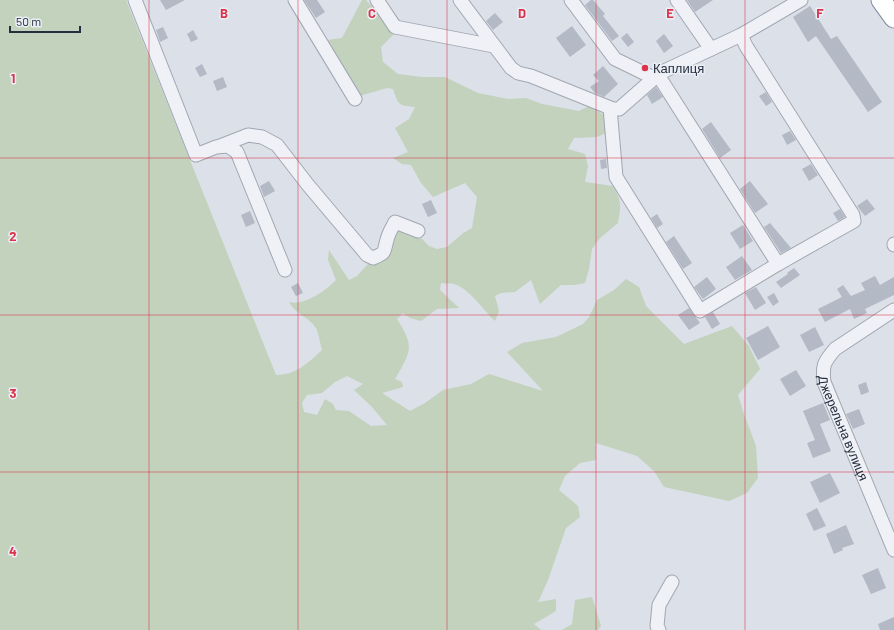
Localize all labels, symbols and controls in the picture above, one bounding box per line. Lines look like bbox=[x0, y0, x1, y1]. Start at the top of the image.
text: B bbox=[220, 5, 228, 21]
text: C bbox=[368, 5, 376, 21]
text: D bbox=[518, 5, 526, 21]
text: E bbox=[666, 5, 674, 21]
text: F bbox=[816, 5, 824, 21]
scale bar bbox=[10, 8, 80, 34]
text: 50 m bbox=[16, 14, 41, 28]
place label: Каплиця bbox=[653, 60, 704, 76]
marker: Каплиця bbox=[640, 63, 650, 73]
text: 1 bbox=[11, 70, 15, 86]
text: 2 bbox=[9, 228, 17, 244]
street label: Джерельна вулиця bbox=[815, 375, 872, 483]
text: 3 bbox=[9, 385, 17, 401]
text: 4 bbox=[9, 543, 17, 559]

